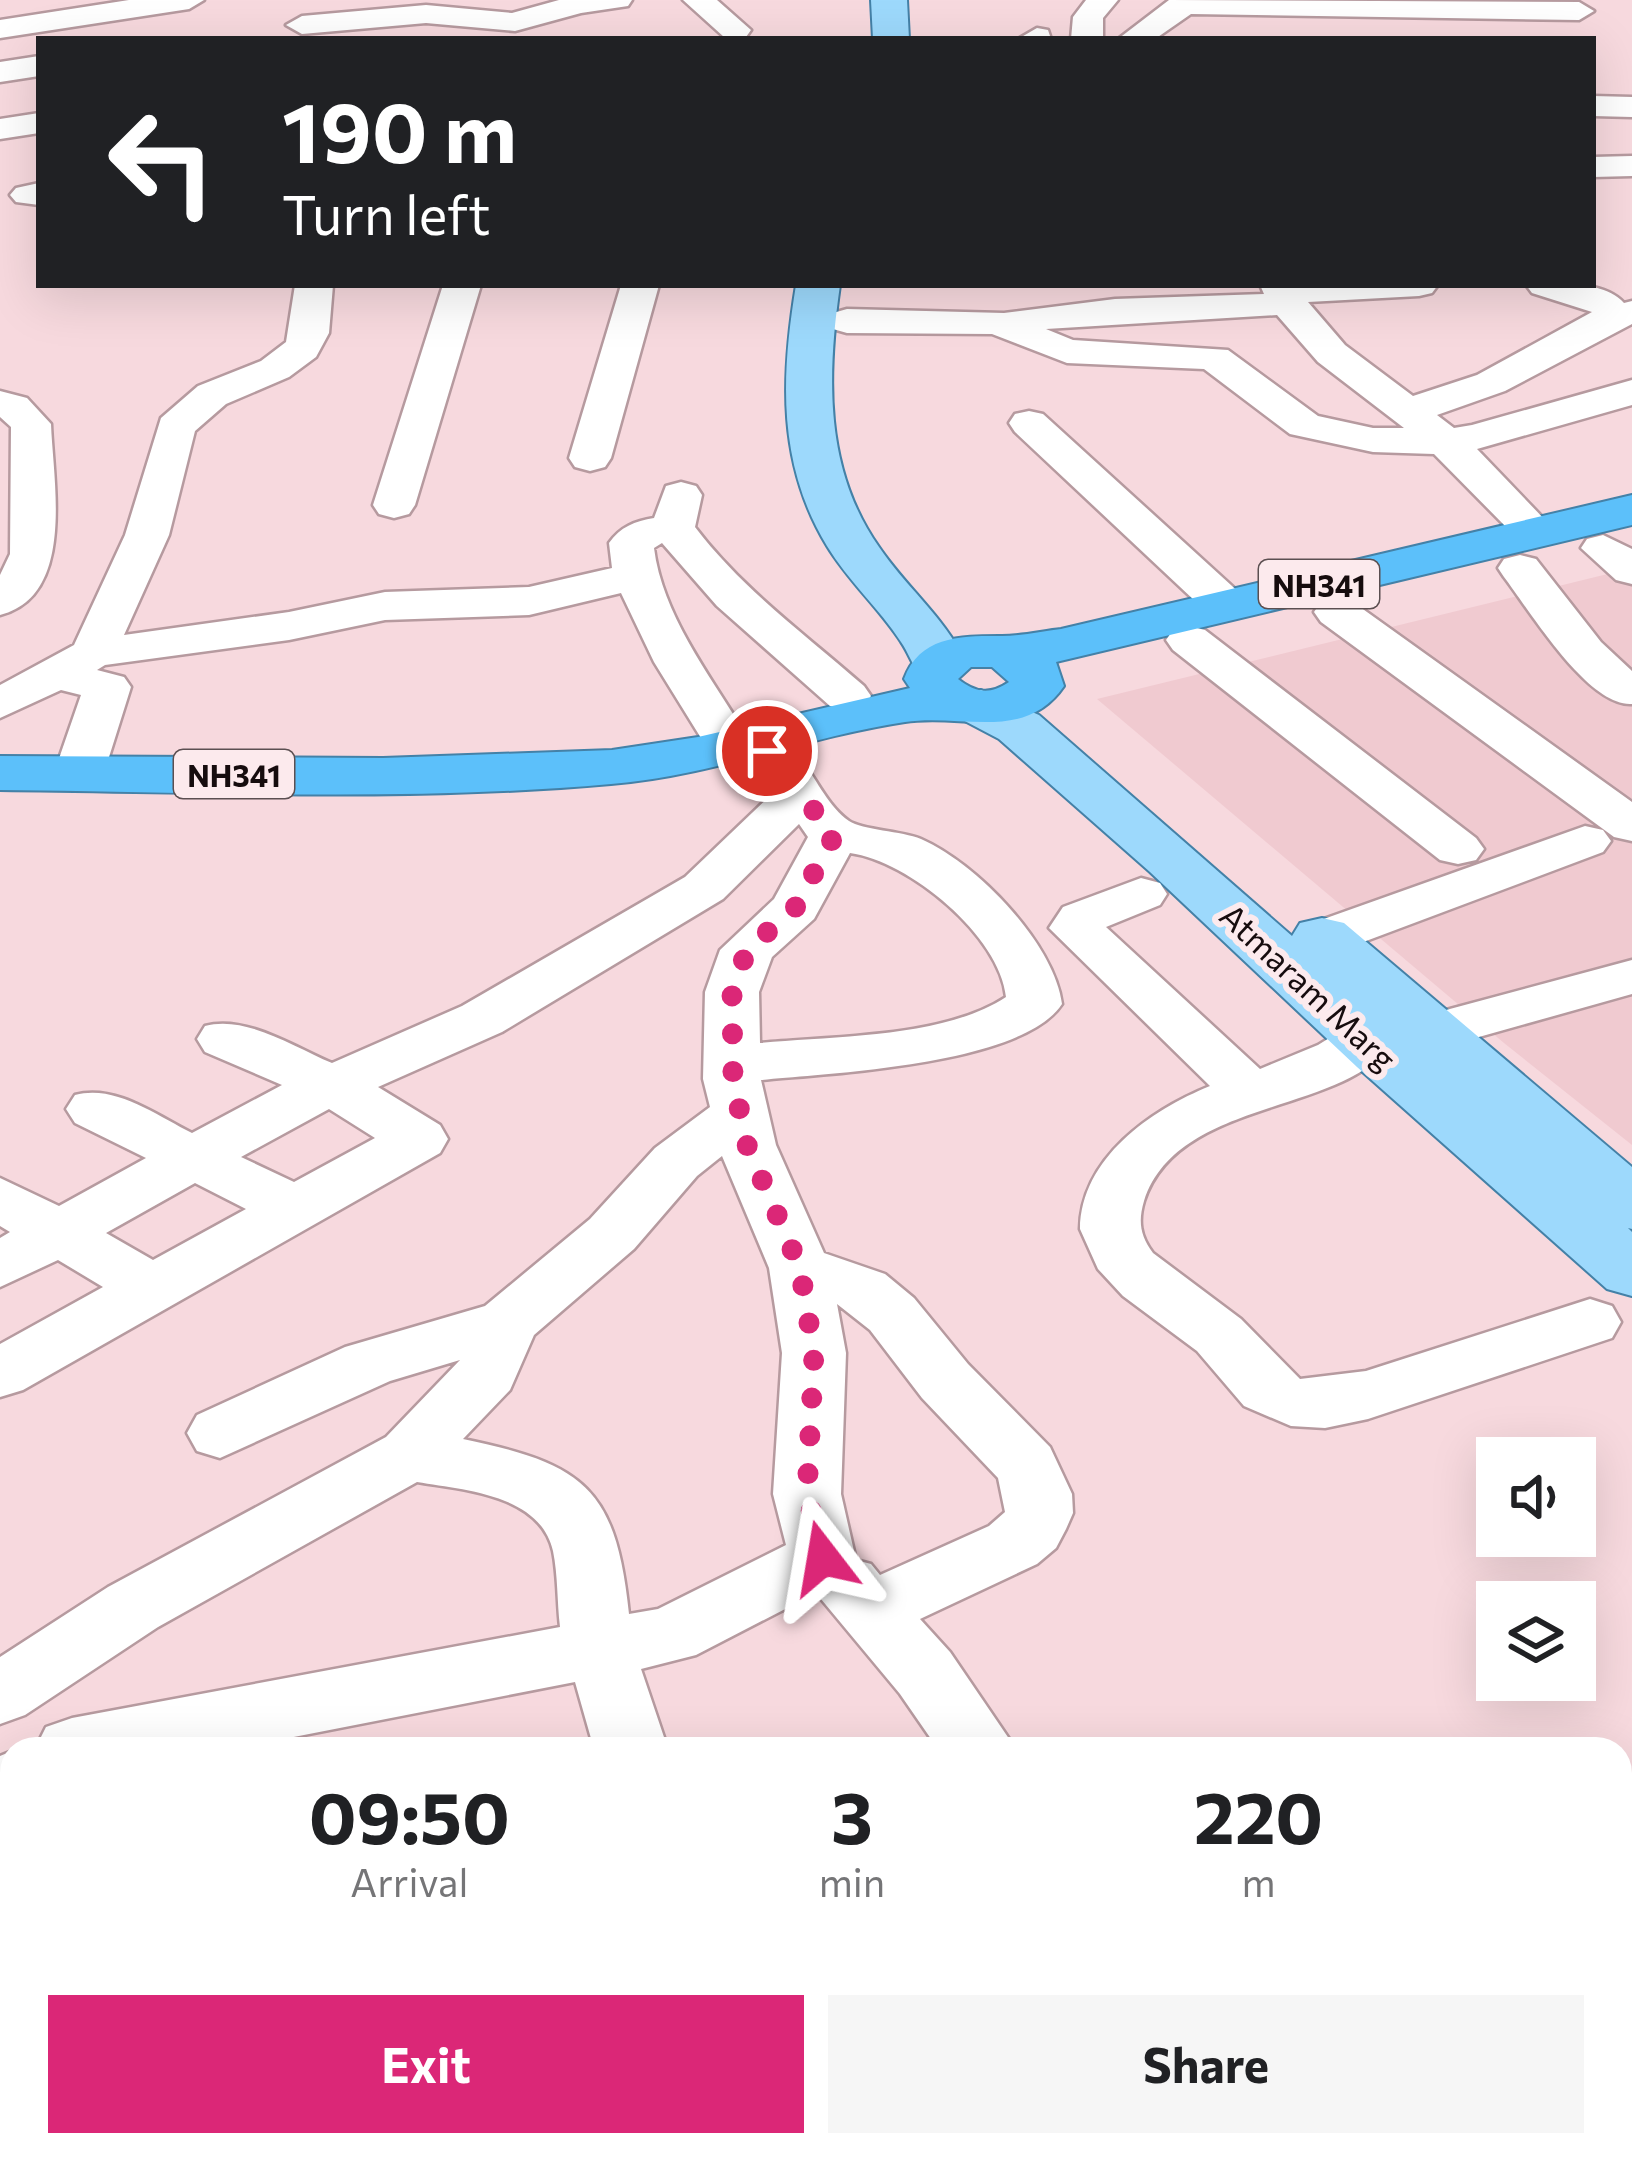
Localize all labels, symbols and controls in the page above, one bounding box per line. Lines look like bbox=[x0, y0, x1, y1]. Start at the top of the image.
text: 190 m bbox=[282, 78, 517, 180]
icon: left bbox=[84, 84, 240, 240]
text: Turn left bbox=[282, 180, 490, 246]
road number: NH341 bbox=[1259, 560, 1379, 608]
pin bbox=[716, 700, 818, 802]
icon: arrive bbox=[734, 718, 800, 784]
road number: NH341 bbox=[174, 750, 294, 798]
street label: Atmaram Marg bbox=[1212, 894, 1406, 1078]
map controls bbox=[1476, 1437, 1596, 1701]
button: sound bbox=[1476, 1437, 1596, 1557]
position arrow bbox=[760, 1495, 886, 1621]
button: layers bbox=[1476, 1581, 1596, 1701]
text: 09:50 bbox=[309, 1771, 510, 1859]
text: 3 bbox=[831, 1771, 873, 1859]
text: 220 bbox=[1194, 1771, 1323, 1859]
text: Arrival bbox=[350, 1857, 468, 1905]
text: min bbox=[819, 1857, 885, 1905]
text: m bbox=[1242, 1857, 1276, 1905]
button: Exit bbox=[48, 1995, 804, 2133]
button: Share bbox=[828, 1995, 1584, 2133]

